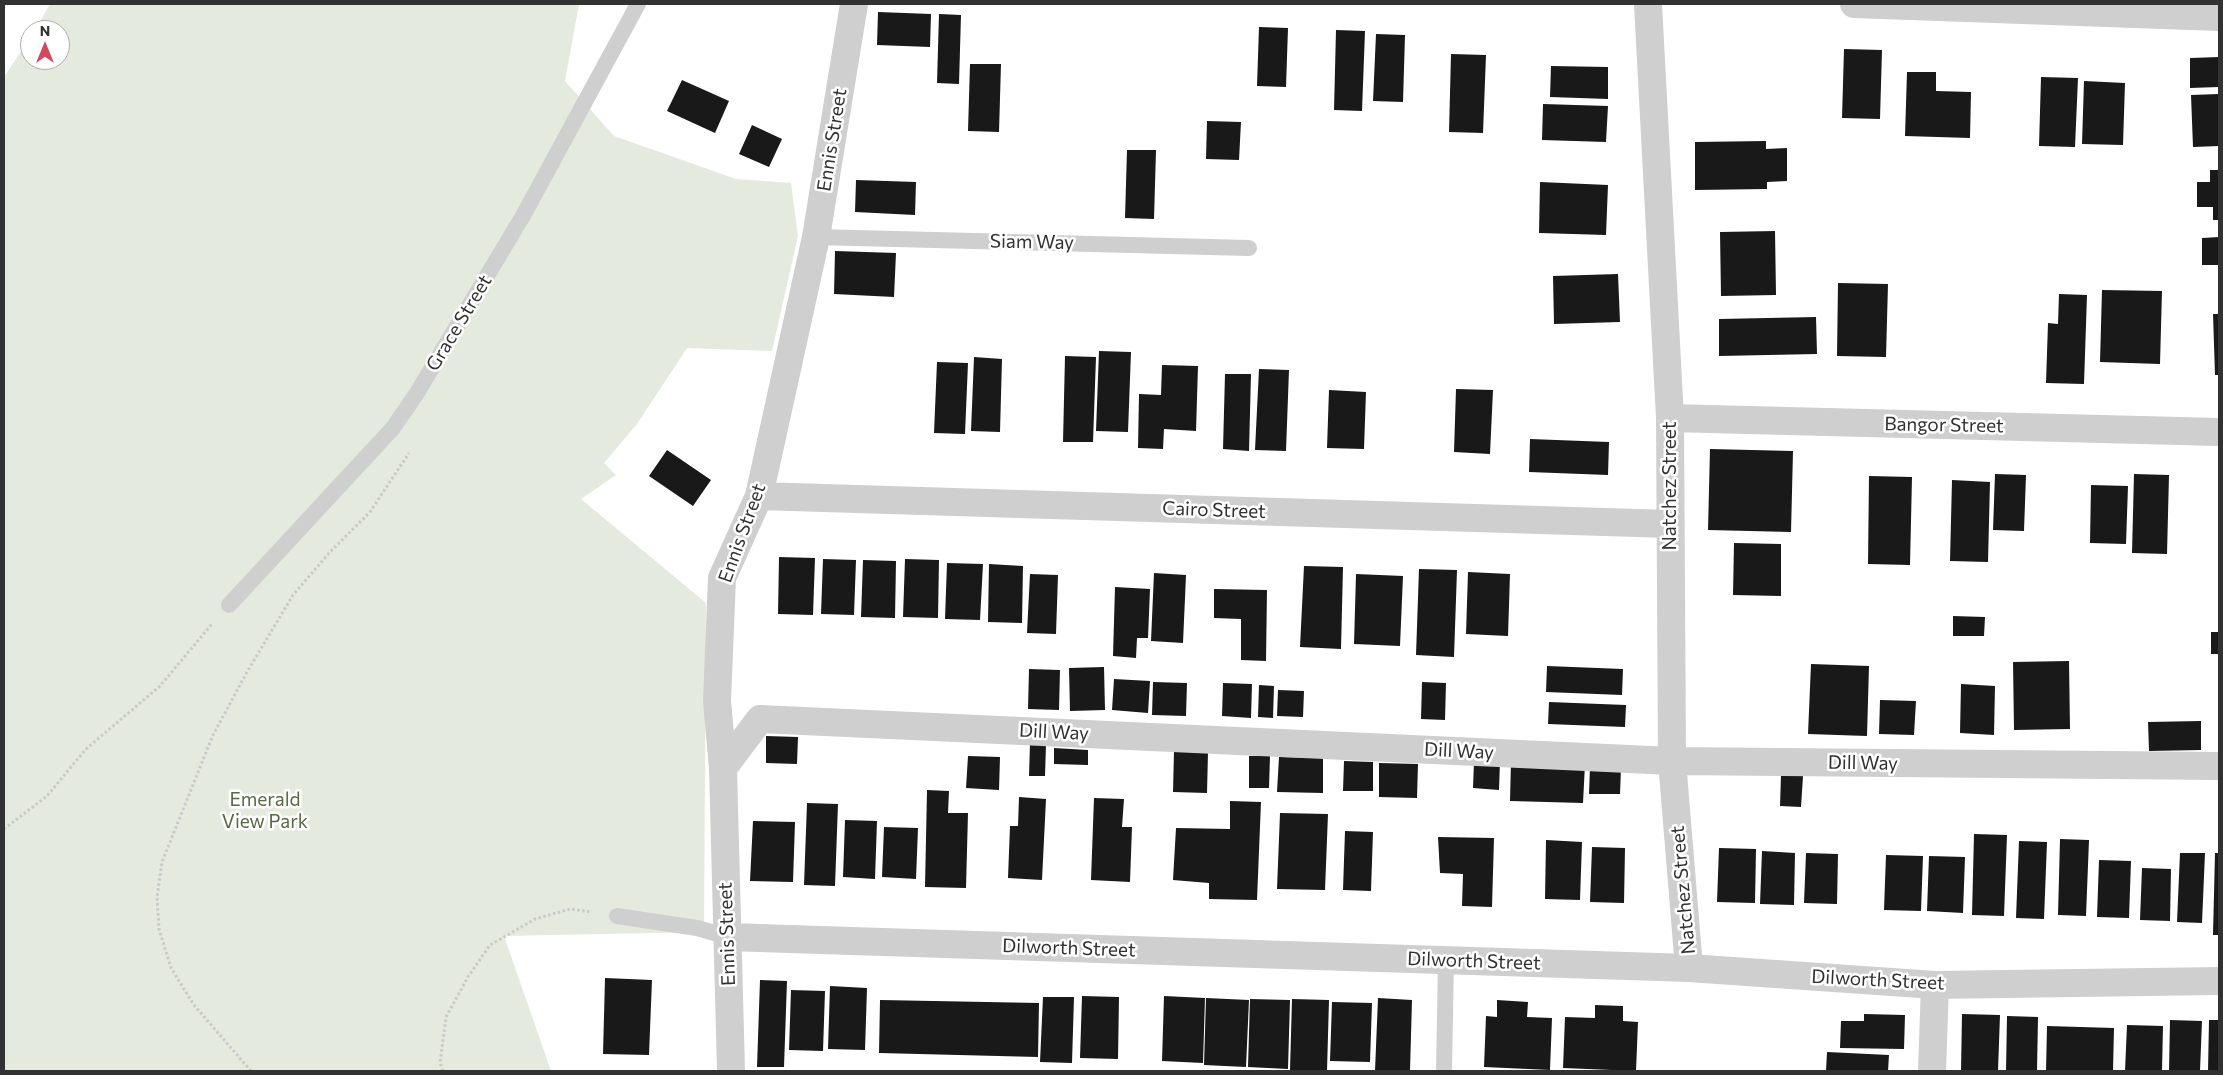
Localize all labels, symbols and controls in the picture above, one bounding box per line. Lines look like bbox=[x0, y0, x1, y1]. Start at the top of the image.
north arrow bbox=[20, 20, 70, 70]
text: N bbox=[40, 22, 50, 39]
street label: Ennis Street bbox=[813, 87, 851, 193]
street label: Siam Way bbox=[990, 230, 1074, 254]
street label: Grace Street bbox=[421, 271, 497, 375]
street label: Bangor Street bbox=[1884, 413, 2004, 437]
street label: Natchez Street bbox=[1659, 421, 1681, 551]
street label: Ennis Street bbox=[714, 480, 770, 586]
street label: Cairo Street bbox=[1162, 497, 1266, 523]
street label: Dill Way bbox=[1018, 719, 1090, 745]
street label: Dill Way bbox=[1423, 738, 1495, 764]
street label: Dill Way bbox=[1828, 751, 1898, 775]
park label: Emerald View Park bbox=[222, 789, 308, 833]
street label: Natchez Street bbox=[1666, 825, 1700, 955]
street label: Ennis Street bbox=[714, 882, 740, 986]
street label: Dilworth Street bbox=[1002, 934, 1136, 962]
street label: Dilworth Street bbox=[1407, 947, 1541, 975]
street label: Dilworth Street bbox=[1811, 965, 1945, 995]

